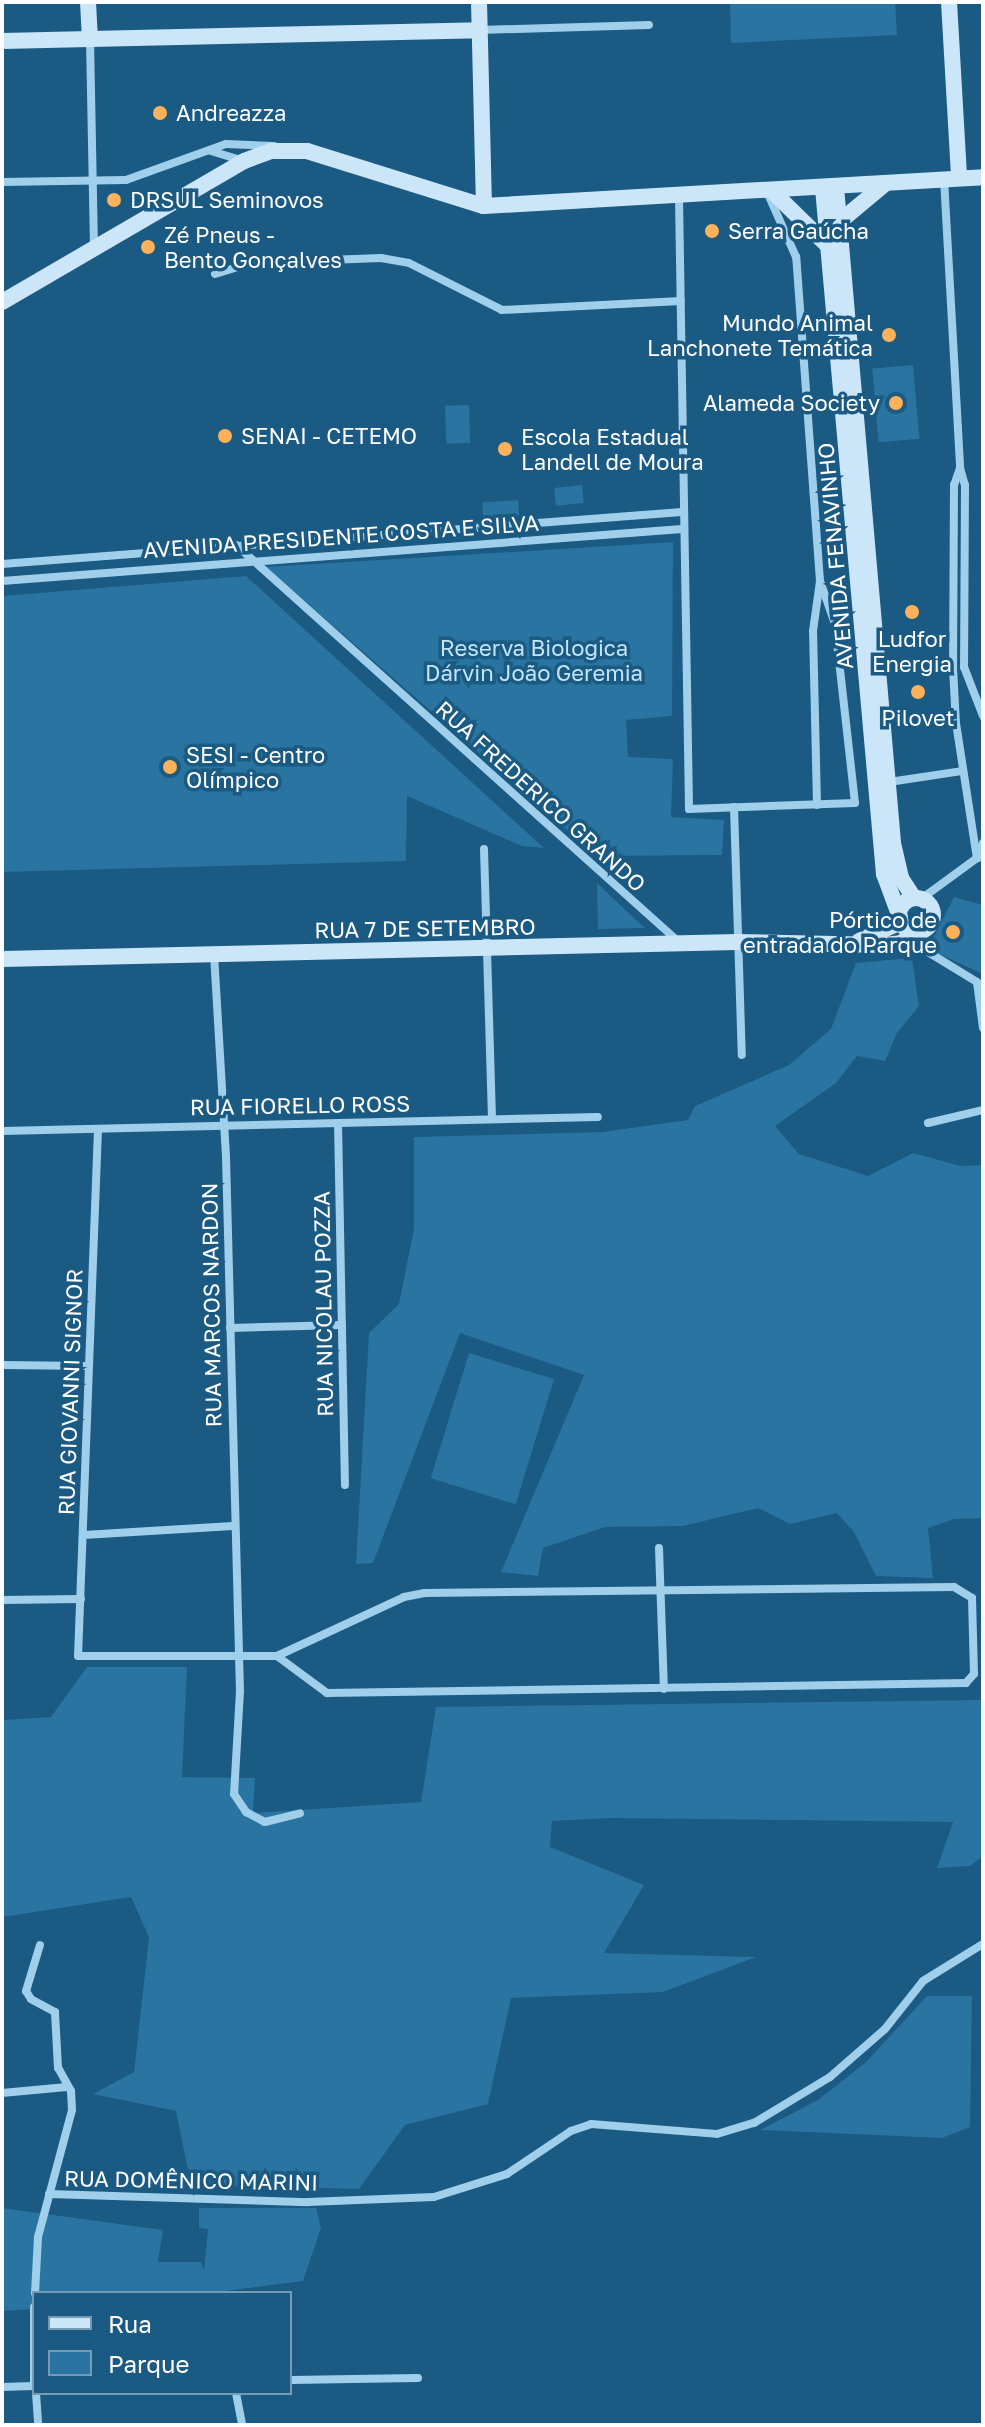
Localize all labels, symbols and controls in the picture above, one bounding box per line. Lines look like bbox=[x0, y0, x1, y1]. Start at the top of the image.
place label: Andreazza bbox=[176, 100, 286, 126]
marker: Andreazza bbox=[151, 104, 169, 122]
place label: DRSUL Seminovos bbox=[130, 187, 324, 213]
marker: DRSUL Seminovos bbox=[105, 191, 123, 209]
place label: Serra Gaúcha bbox=[728, 218, 869, 244]
place label: Zé Pneus - Bento Gonçalves bbox=[164, 221, 342, 272]
marker: Serra Gaúcha bbox=[703, 222, 721, 240]
marker: Zé Pneus - Bento Gonçalves bbox=[139, 238, 157, 256]
place label: Mundo Animal Lanchonete Temática bbox=[647, 309, 873, 360]
marker: Mundo Animal Lanchonete Temática bbox=[880, 326, 898, 344]
place label: Alameda Society bbox=[703, 390, 880, 416]
marker: Alameda Society bbox=[887, 394, 905, 412]
place label: SENAI - CETEMO bbox=[241, 423, 417, 449]
place label: Escola Estadual Landell de Moura bbox=[521, 423, 704, 474]
marker: SENAI - CETEMO bbox=[216, 427, 234, 445]
marker: Escola Estadual Landell de Moura bbox=[496, 440, 514, 458]
street label: AVENIDA FENAVINHO bbox=[812, 442, 858, 670]
street label: AVENIDA PRESIDENTE COSTA E SILVA bbox=[142, 509, 540, 563]
marker: Ludfor Energia bbox=[903, 603, 921, 621]
place label: Ludfor Energia bbox=[872, 625, 952, 676]
park label: Reserva Biologica Dárvin João Geremia bbox=[425, 634, 643, 686]
marker: Pilovet bbox=[909, 683, 927, 701]
street label: RUA FREDERICO GRANDO bbox=[431, 695, 651, 897]
place label: Pilovet bbox=[881, 705, 955, 731]
place label: SESI - Centro Olímpico bbox=[186, 741, 325, 792]
marker: SESI - Centro Olímpico bbox=[161, 758, 179, 776]
place label: Pórtico de entrada do Parque bbox=[743, 906, 937, 958]
street label: RUA 7 DE SETEMBRO bbox=[314, 913, 536, 943]
marker: Pórtico de entrada do Parque bbox=[944, 923, 962, 941]
street label: RUA FIORELLO ROSS bbox=[190, 1090, 410, 1120]
street label: RUA MARCOS NARDON bbox=[196, 1182, 226, 1428]
street label: RUA NICOLAU POZZA bbox=[308, 1191, 338, 1417]
street label: RUA GIOVANNI SIGNOR bbox=[53, 1268, 87, 1516]
street label: RUA DOMÊNICO MARINI bbox=[64, 2165, 318, 2195]
legend bbox=[32, 2291, 292, 2395]
text: Rua bbox=[108, 2309, 152, 2338]
text: Parque bbox=[108, 2349, 189, 2378]

